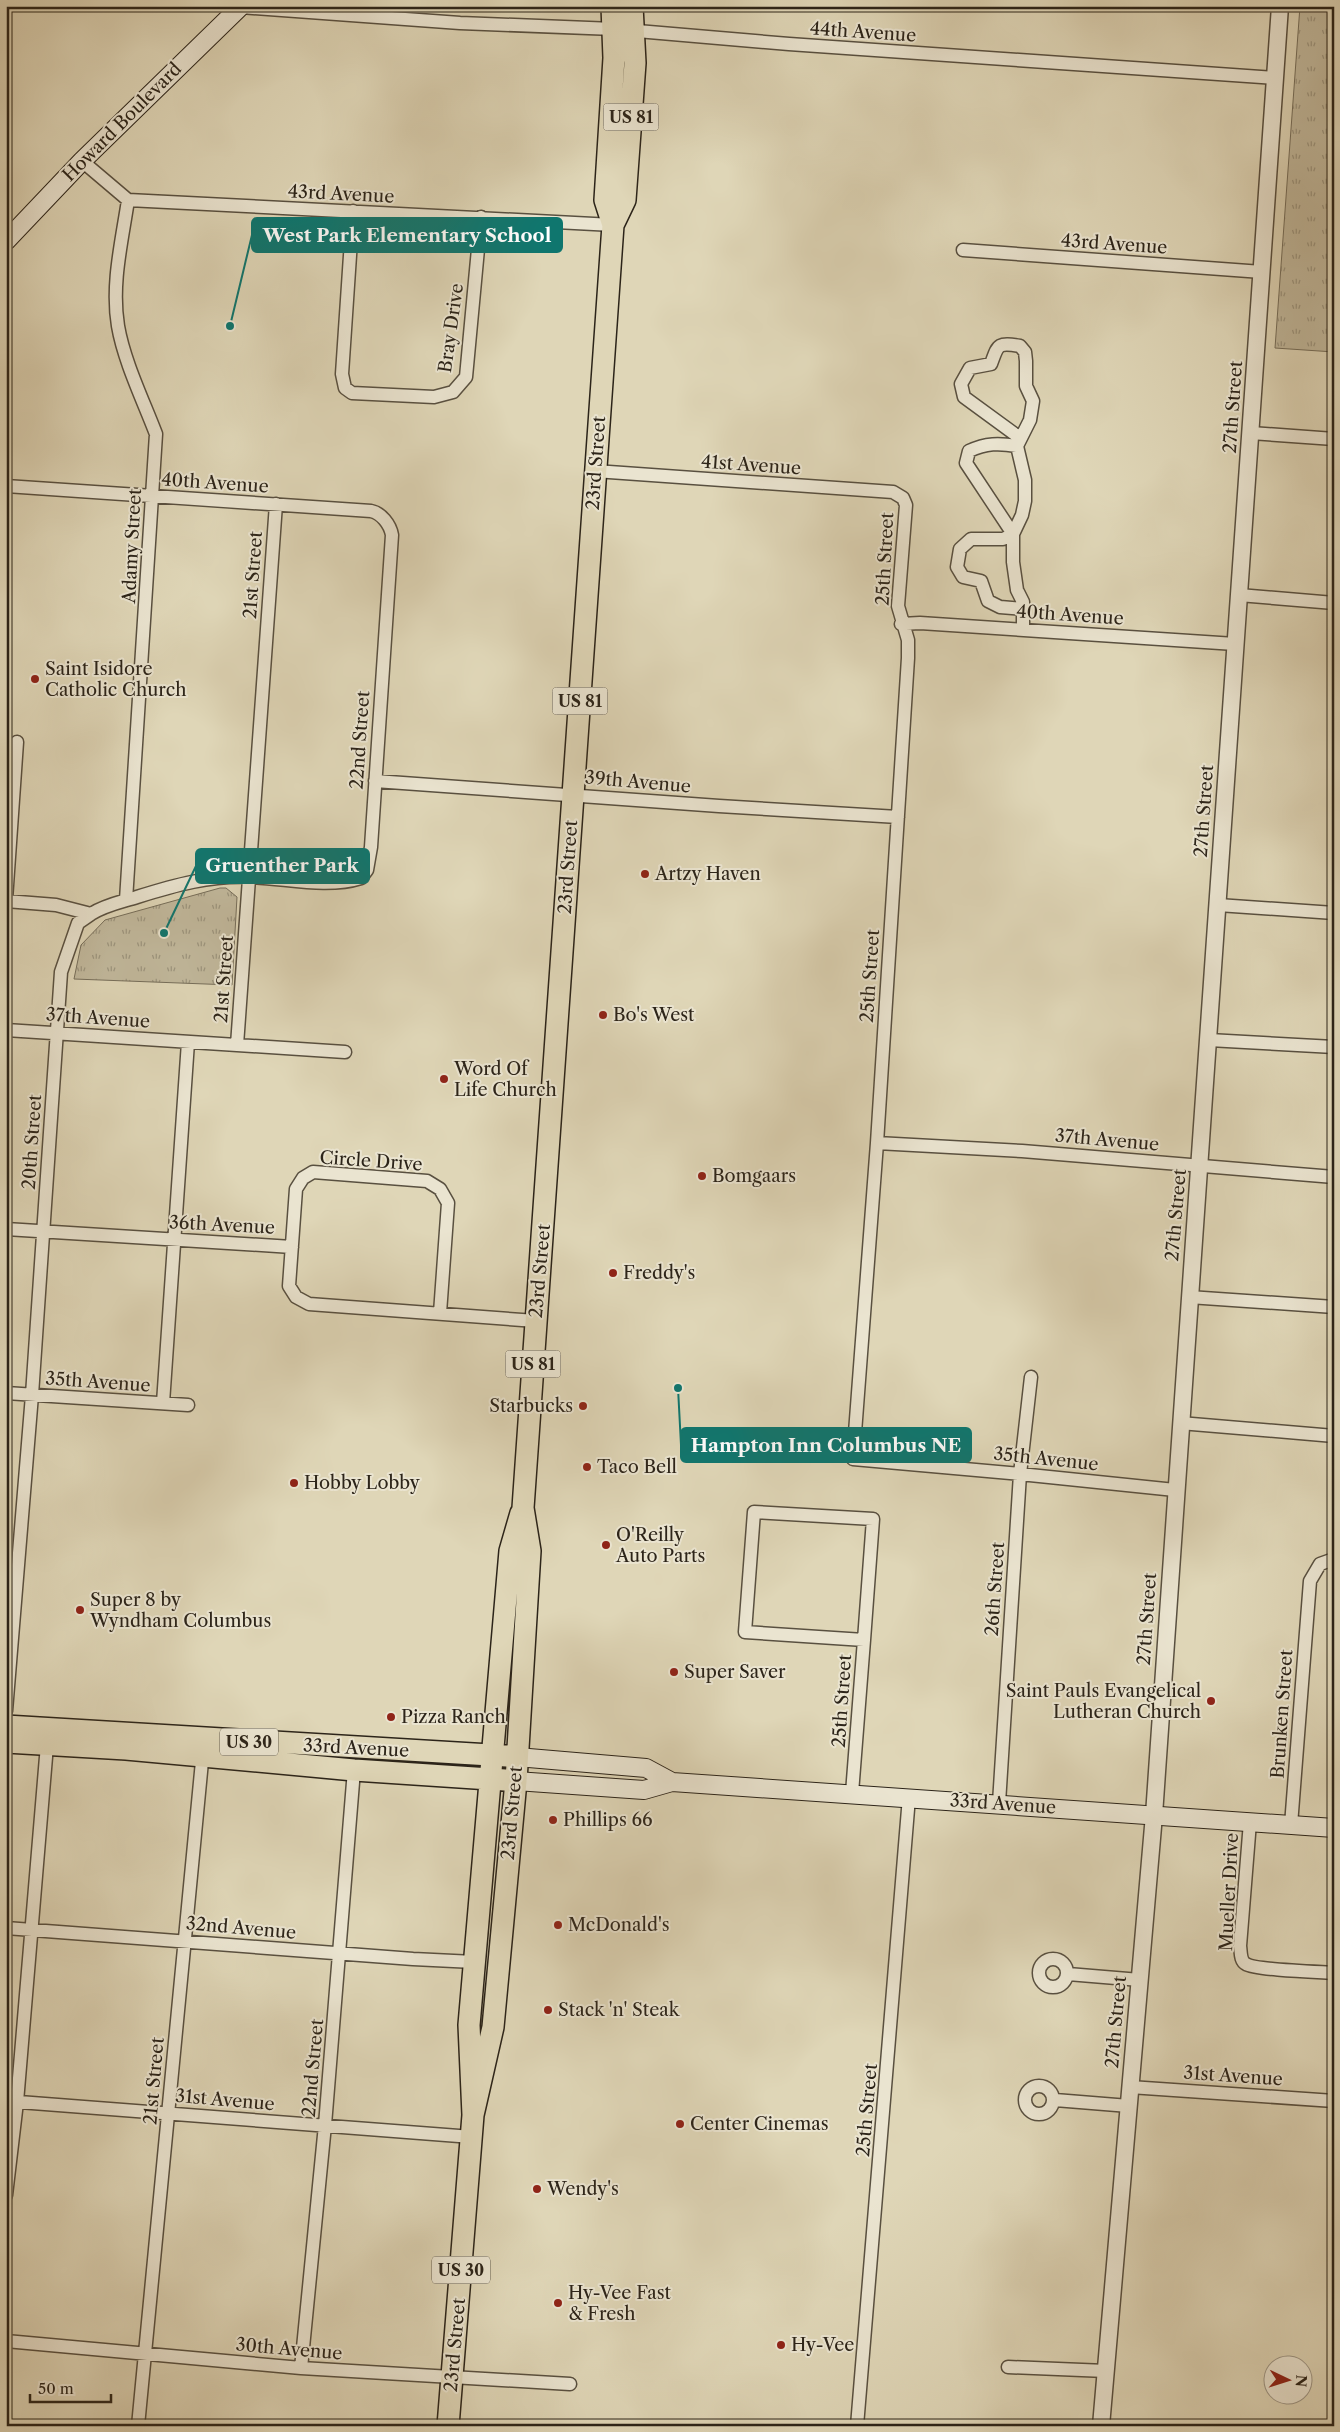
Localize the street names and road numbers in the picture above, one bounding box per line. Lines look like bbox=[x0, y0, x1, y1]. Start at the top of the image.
street label: 44th Avenue bbox=[809, 17, 917, 47]
street label: Howard Boulevard bbox=[58, 58, 186, 186]
road number: US 81 bbox=[604, 104, 658, 130]
street label: 43rd Avenue bbox=[287, 180, 395, 208]
street label: 43rd Avenue bbox=[1060, 229, 1168, 259]
street label: Bray Drive bbox=[434, 282, 468, 374]
street label: 27th Street bbox=[1219, 359, 1247, 454]
street label: 23rd Street bbox=[582, 415, 610, 511]
street label: 41st Avenue bbox=[700, 451, 802, 479]
street label: 40th Avenue bbox=[161, 468, 269, 498]
street label: Adamy Street bbox=[118, 487, 146, 605]
street label: 25th Street bbox=[872, 511, 898, 606]
street label: 21st Street bbox=[239, 530, 267, 620]
street label: 40th Avenue bbox=[1016, 600, 1124, 630]
road number: US 81 bbox=[552, 688, 608, 714]
street label: 22nd Street bbox=[346, 689, 374, 790]
street label: 27th Street bbox=[1190, 763, 1218, 858]
street label: 39th Avenue bbox=[584, 766, 692, 798]
street label: 23rd Street bbox=[554, 819, 582, 915]
street label: 25th Street bbox=[856, 928, 884, 1023]
street label: 21st Street bbox=[210, 934, 238, 1024]
street label: 37th Avenue bbox=[45, 1003, 151, 1033]
street label: 20th Street bbox=[18, 1093, 46, 1190]
street label: 37th Avenue bbox=[1054, 1124, 1160, 1156]
street label: Circle Drive bbox=[319, 1146, 423, 1176]
street label: 27th Street bbox=[1161, 1167, 1191, 1262]
street label: 36th Avenue bbox=[168, 1211, 276, 1239]
street label: 23rd Street bbox=[525, 1222, 555, 1319]
road number: US 81 bbox=[506, 1350, 560, 1378]
street label: 35th Avenue bbox=[45, 1367, 151, 1397]
street label: 35th Avenue bbox=[992, 1443, 1100, 1475]
street label: 26th Street bbox=[981, 1541, 1009, 1637]
street label: 27th Street bbox=[1133, 1571, 1161, 1666]
street label: Brunken Street bbox=[1267, 1648, 1298, 1779]
street label: 25th Street bbox=[828, 1653, 856, 1748]
road number: US 30 bbox=[220, 1728, 278, 1755]
street label: 33rd Avenue bbox=[302, 1734, 410, 1762]
street label: 23rd Street bbox=[497, 1764, 527, 1861]
street label: 33rd Avenue bbox=[949, 1789, 1057, 1819]
street label: Mueller Drive bbox=[1215, 1832, 1243, 1952]
street label: 32nd Avenue bbox=[185, 1912, 297, 1944]
street label: 27th Street bbox=[1101, 1974, 1131, 2069]
street label: 22nd Street bbox=[298, 2017, 328, 2118]
street label: 21st Street bbox=[139, 2036, 169, 2126]
street label: 25th Street bbox=[852, 2062, 882, 2158]
street label: 31st Avenue bbox=[1183, 2062, 1283, 2090]
street label: 31st Avenue bbox=[174, 2085, 276, 2115]
road number: US 30 bbox=[432, 2256, 490, 2284]
street label: 23rd Street bbox=[440, 2296, 470, 2393]
street label: 30th Avenue bbox=[235, 2333, 343, 2365]

